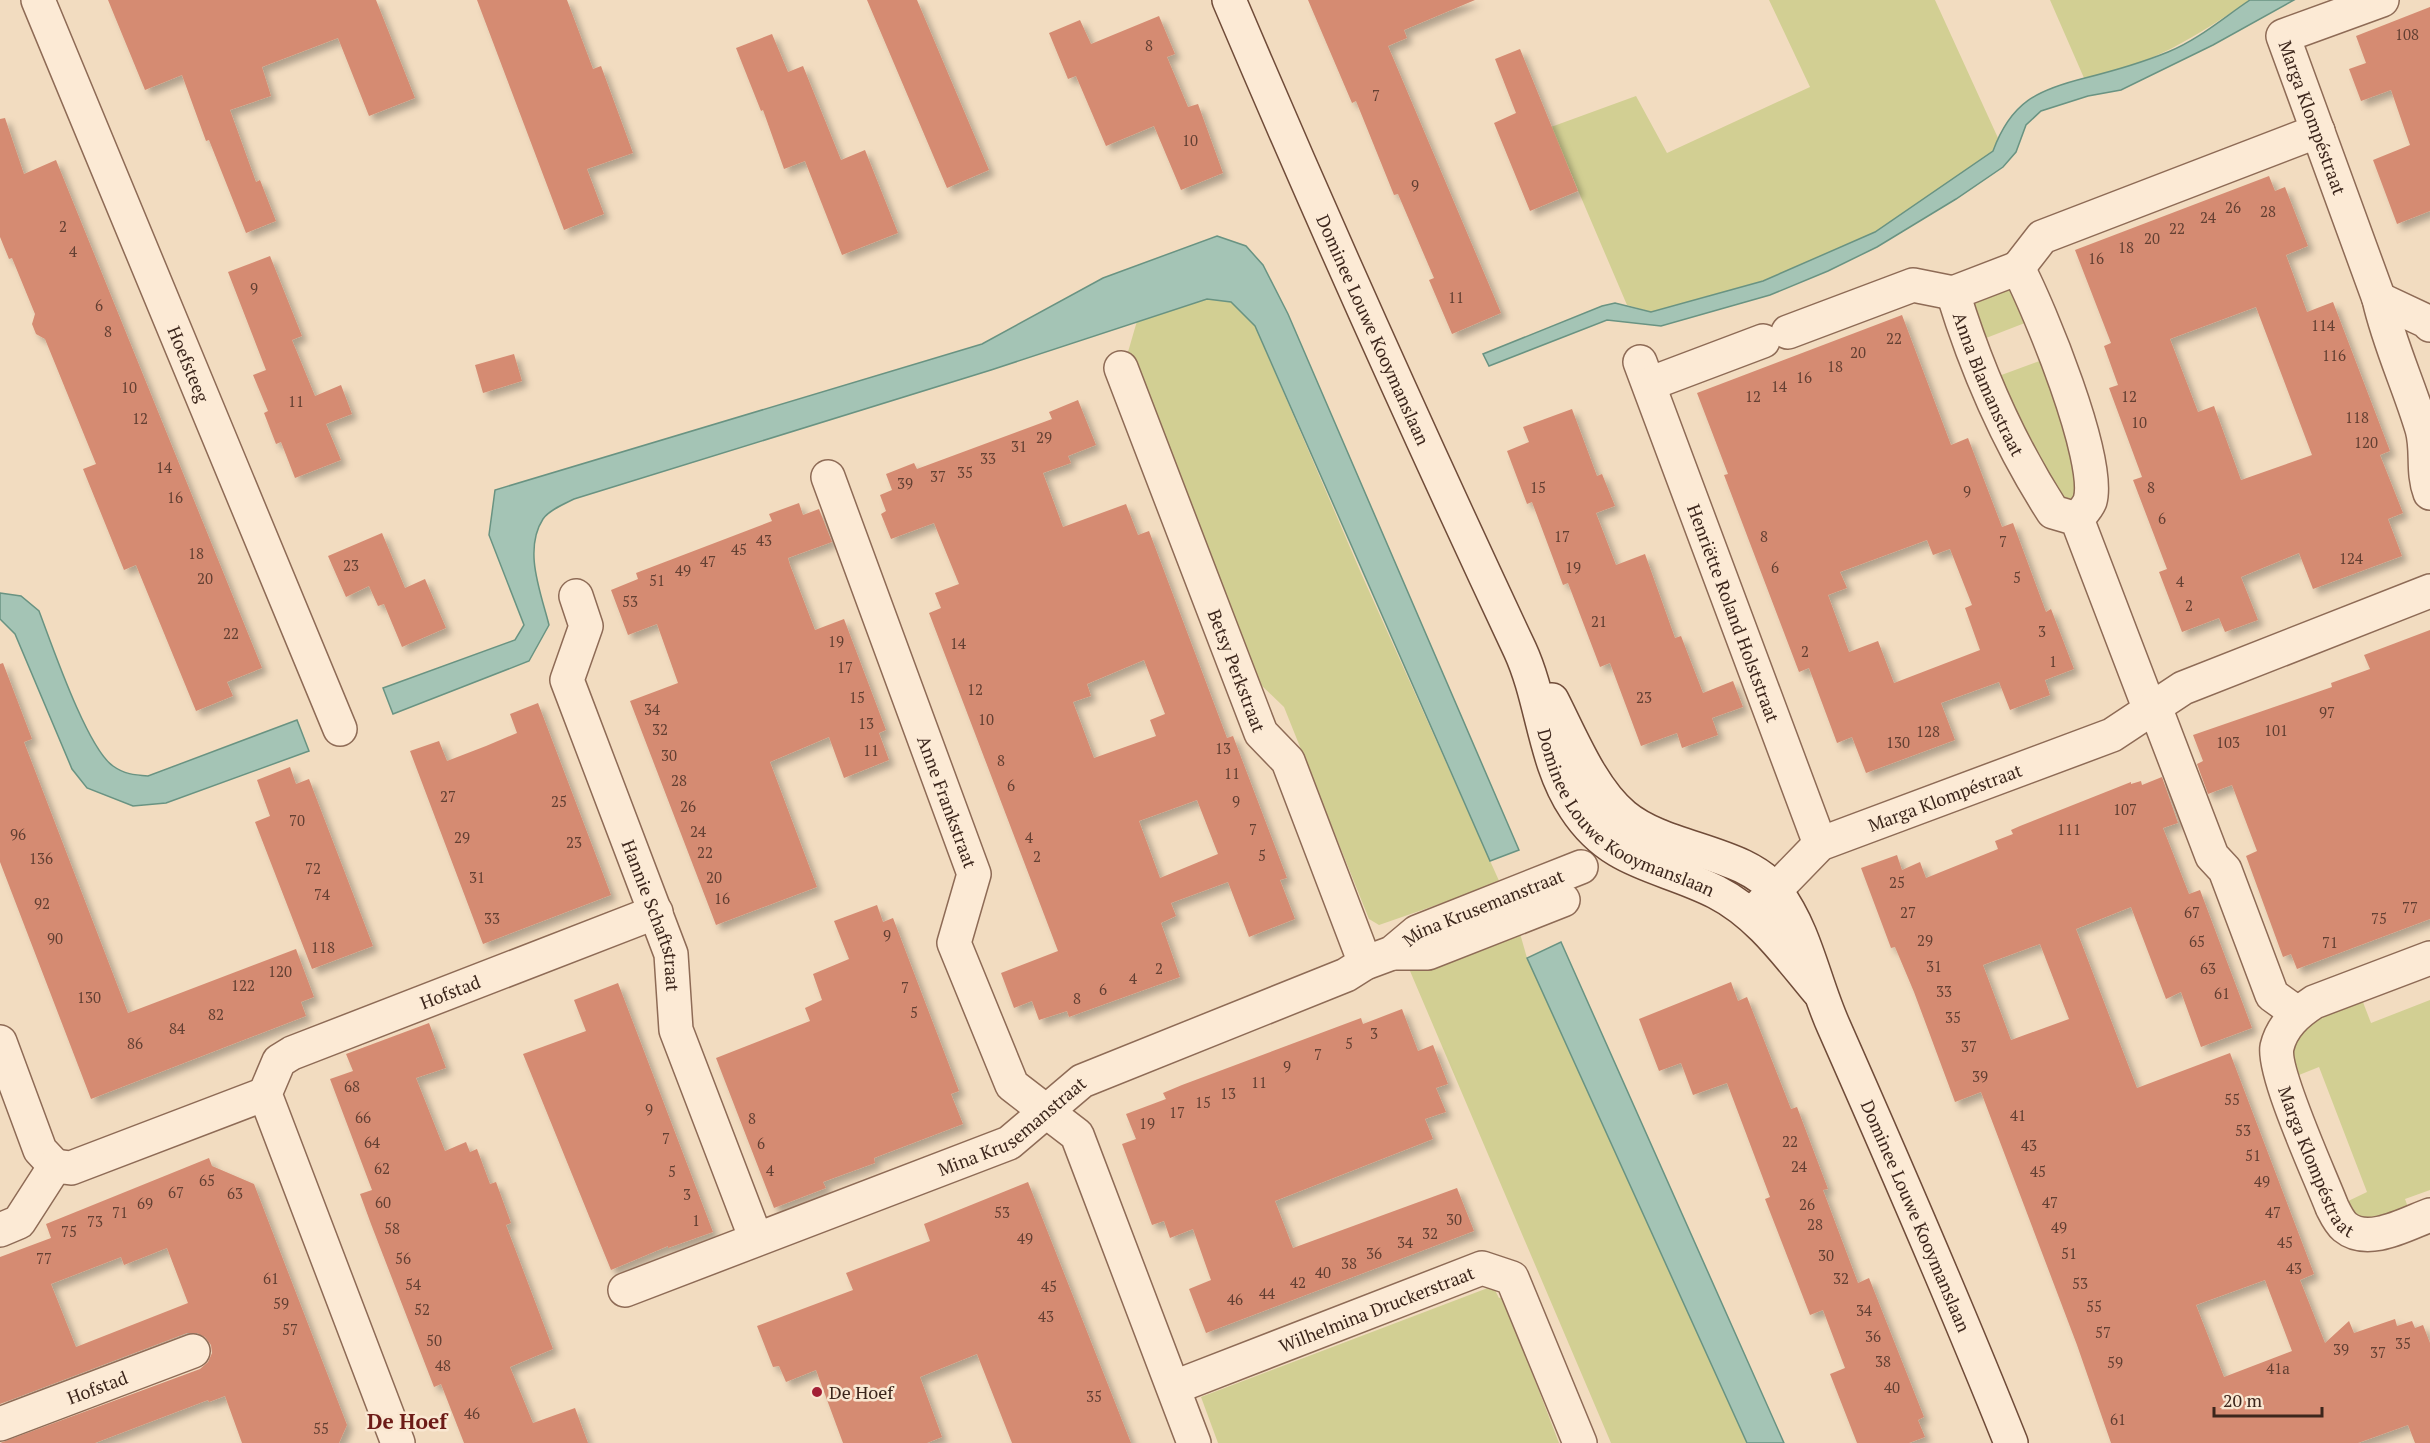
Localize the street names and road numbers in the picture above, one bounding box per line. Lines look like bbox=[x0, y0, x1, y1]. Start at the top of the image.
street label: Marga Klompéstraat bbox=[2274, 37, 2352, 198]
street label: Dominee Louwe Kooymanslaan bbox=[1311, 211, 1436, 449]
street label: Anna Blamanstraat bbox=[1948, 309, 2030, 461]
street label: Hoefsteeg bbox=[162, 322, 215, 406]
street label: Henriëtte Roland Holststraat bbox=[1682, 501, 1786, 726]
street label: Betsy Perkstraat bbox=[1203, 606, 1272, 736]
street label: Dominee Louwe Kooymanslaan bbox=[1532, 726, 1719, 902]
street label: Anne Frankstraat bbox=[912, 732, 983, 872]
street label: Marga Klompéstraat bbox=[1865, 758, 2026, 837]
street label: Hannie Schaftstraat bbox=[617, 836, 685, 993]
street label: Mina Krusemanstraat bbox=[1397, 863, 1568, 951]
street label: Hofstad bbox=[416, 969, 484, 1014]
street label: Mina Krusemanstraat bbox=[934, 1071, 1091, 1181]
street label: Marga Klompéstraat bbox=[2273, 1083, 2359, 1243]
street label: Dominee Louwe Kooymanslaan bbox=[1856, 1096, 1976, 1336]
street label: Wilhelmina Druckerstraat bbox=[1275, 1260, 1478, 1358]
street label: Hofstad bbox=[64, 1365, 131, 1410]

